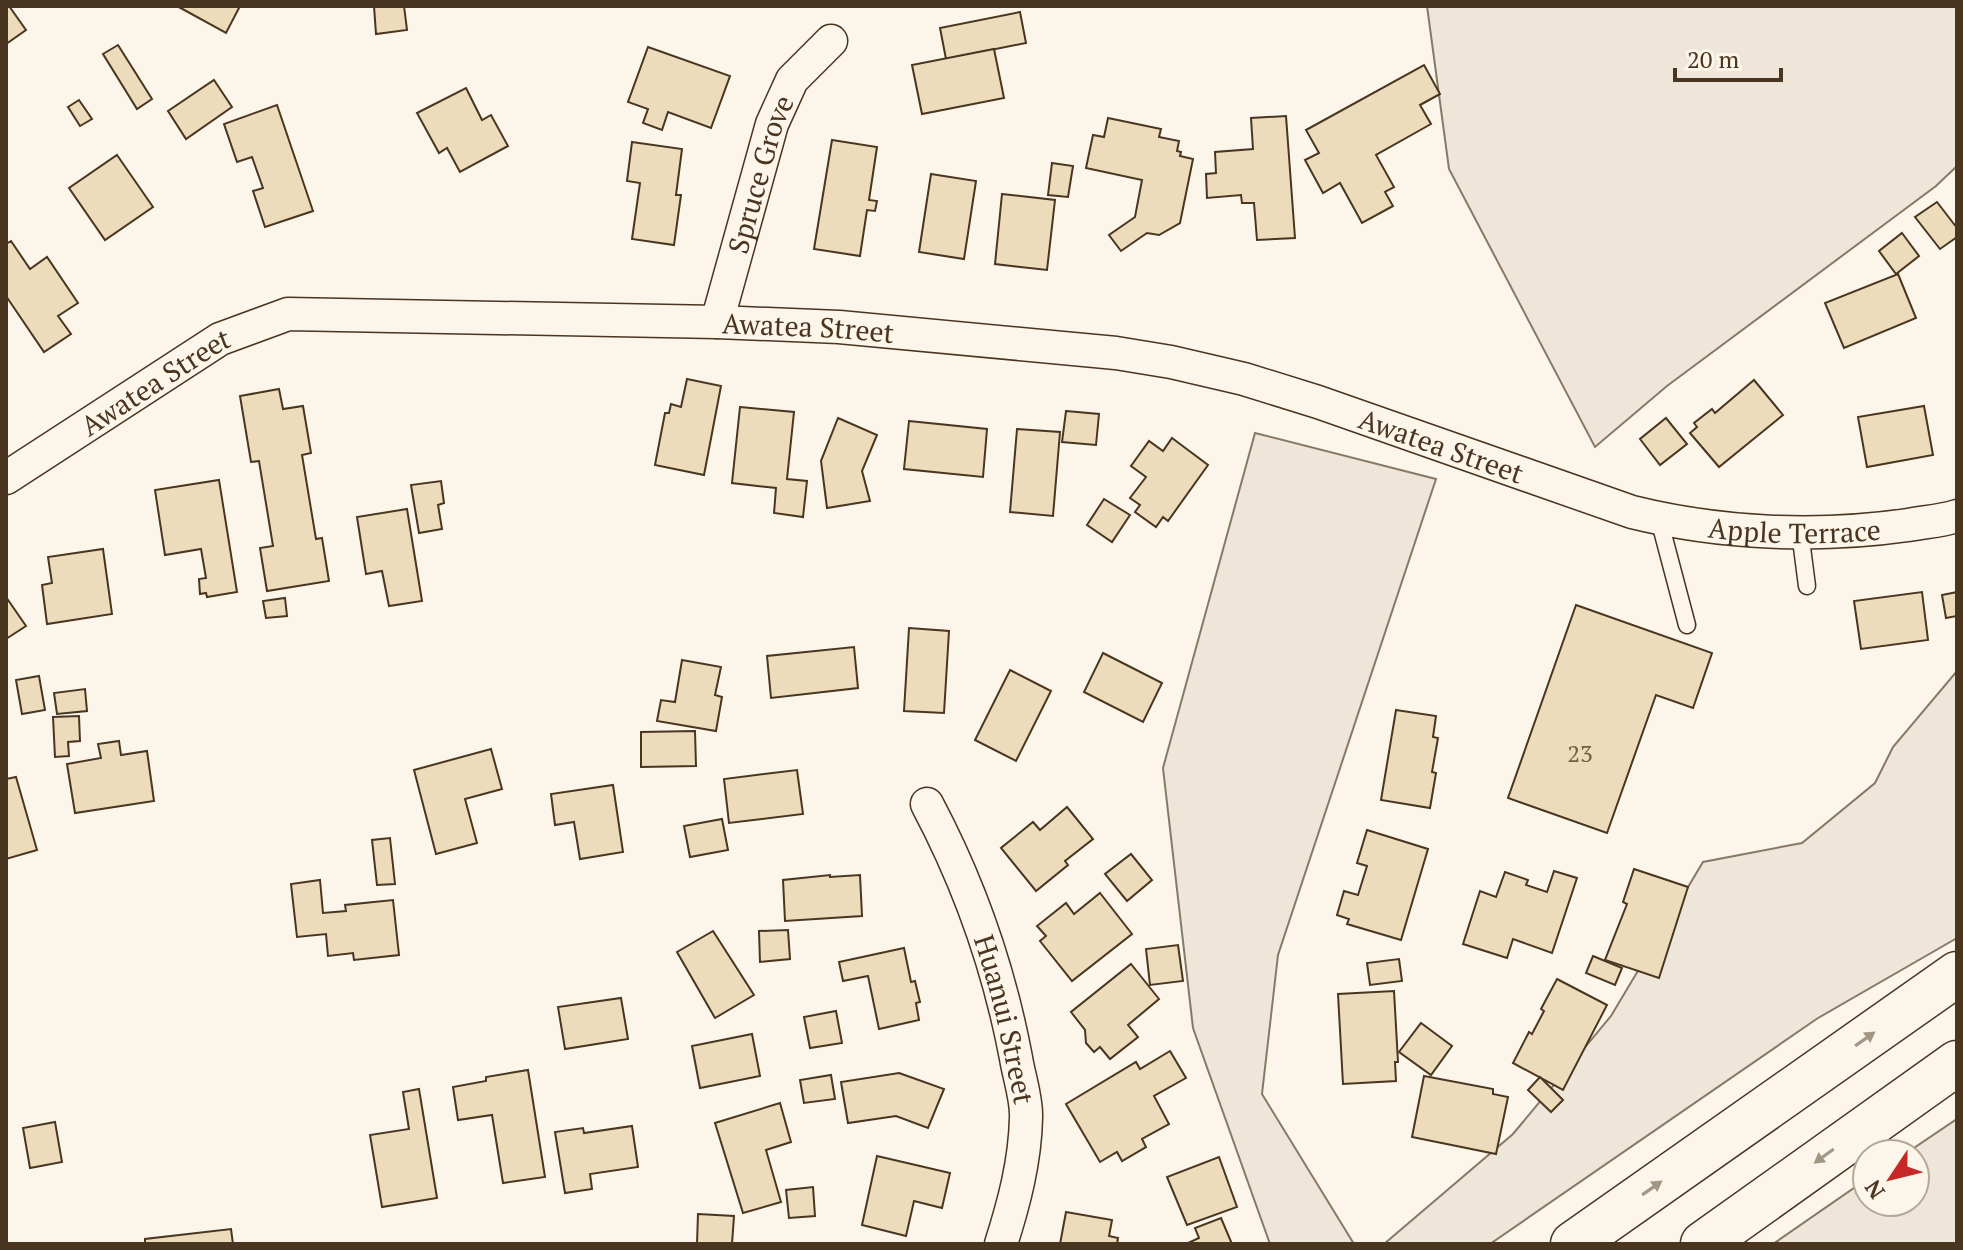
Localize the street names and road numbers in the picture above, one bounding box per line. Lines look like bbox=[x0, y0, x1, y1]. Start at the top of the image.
street label: Spruce Grove bbox=[718, 89, 801, 258]
street label: Awatea Street bbox=[721, 304, 896, 351]
street label: Awatea Street bbox=[73, 318, 235, 443]
street label: Awatea Street bbox=[1354, 399, 1529, 491]
street label: Apple Terrace bbox=[1706, 508, 1882, 551]
street label: Huanui Street bbox=[966, 930, 1044, 1107]

